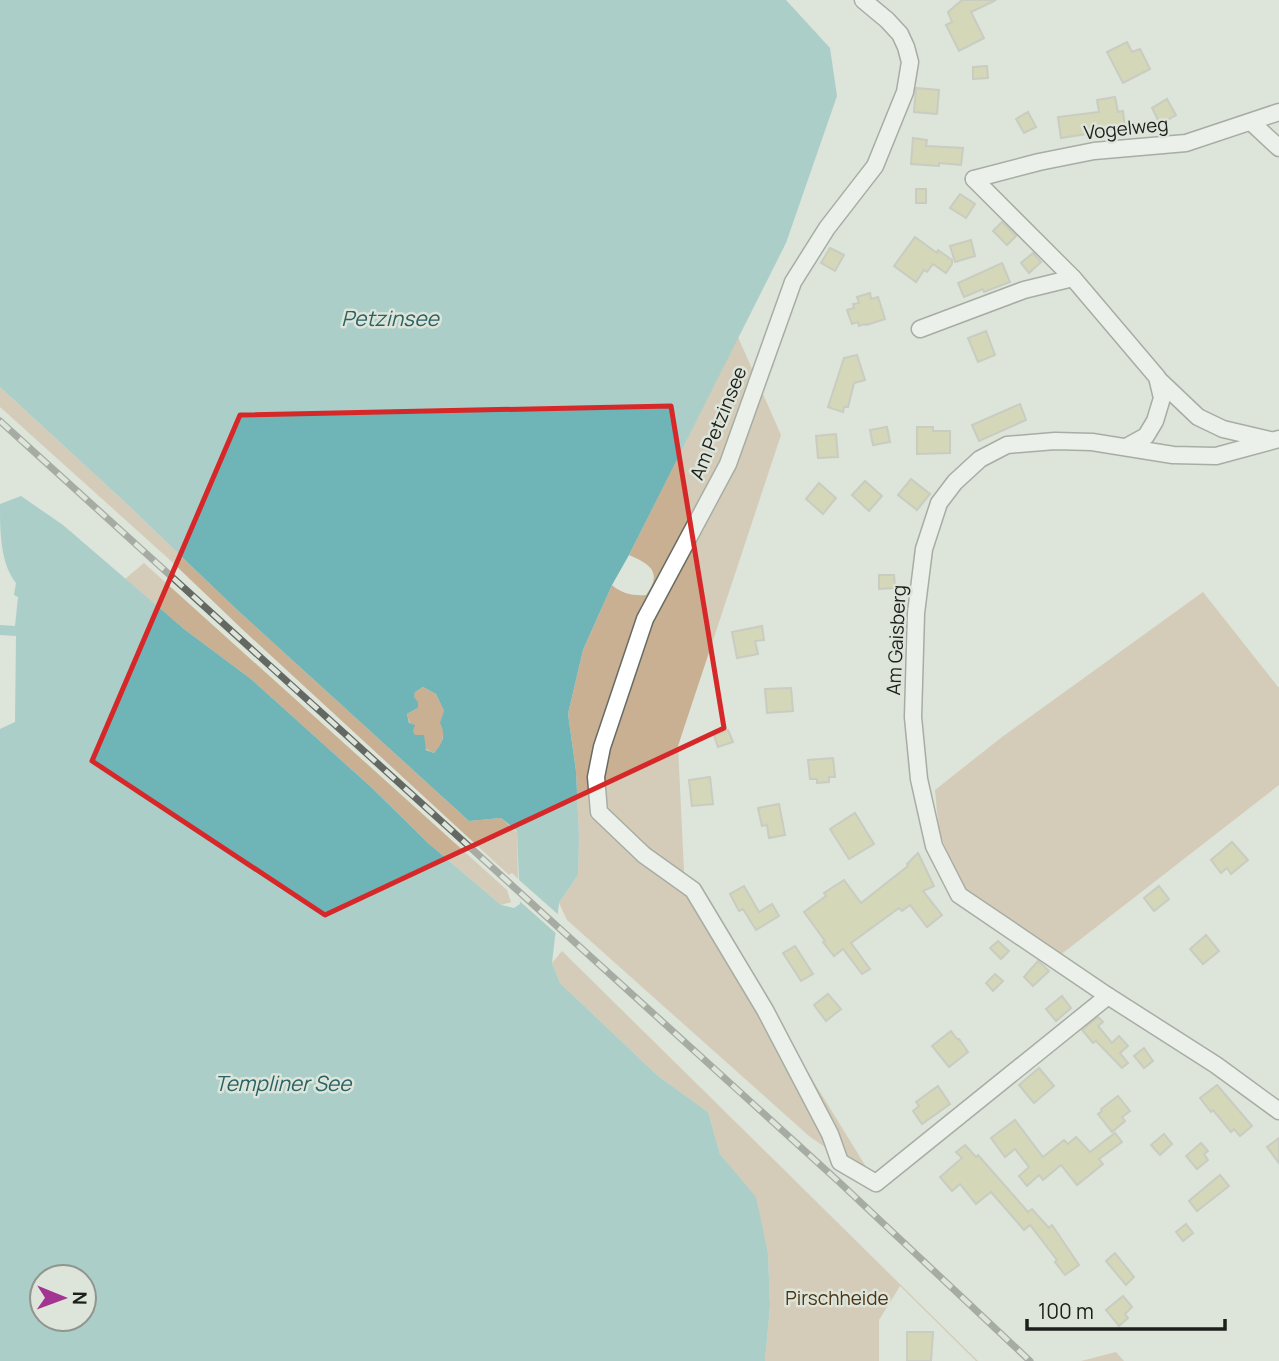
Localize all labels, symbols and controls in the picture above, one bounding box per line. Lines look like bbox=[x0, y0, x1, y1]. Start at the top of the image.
street label: Vogelweg bbox=[1082, 111, 1170, 145]
water label: Petzinsee bbox=[341, 304, 440, 332]
street label: Am Petzinsee bbox=[683, 362, 753, 484]
street label: Am Gaisberg bbox=[880, 584, 912, 696]
water label: Templiner See bbox=[215, 1069, 353, 1097]
north arrow bbox=[28, 1263, 98, 1333]
park label: Pirschheide bbox=[785, 1285, 889, 1311]
scale bar bbox=[1027, 1288, 1225, 1332]
text: N bbox=[67, 1291, 93, 1305]
text: 100 m bbox=[1038, 1297, 1094, 1325]

